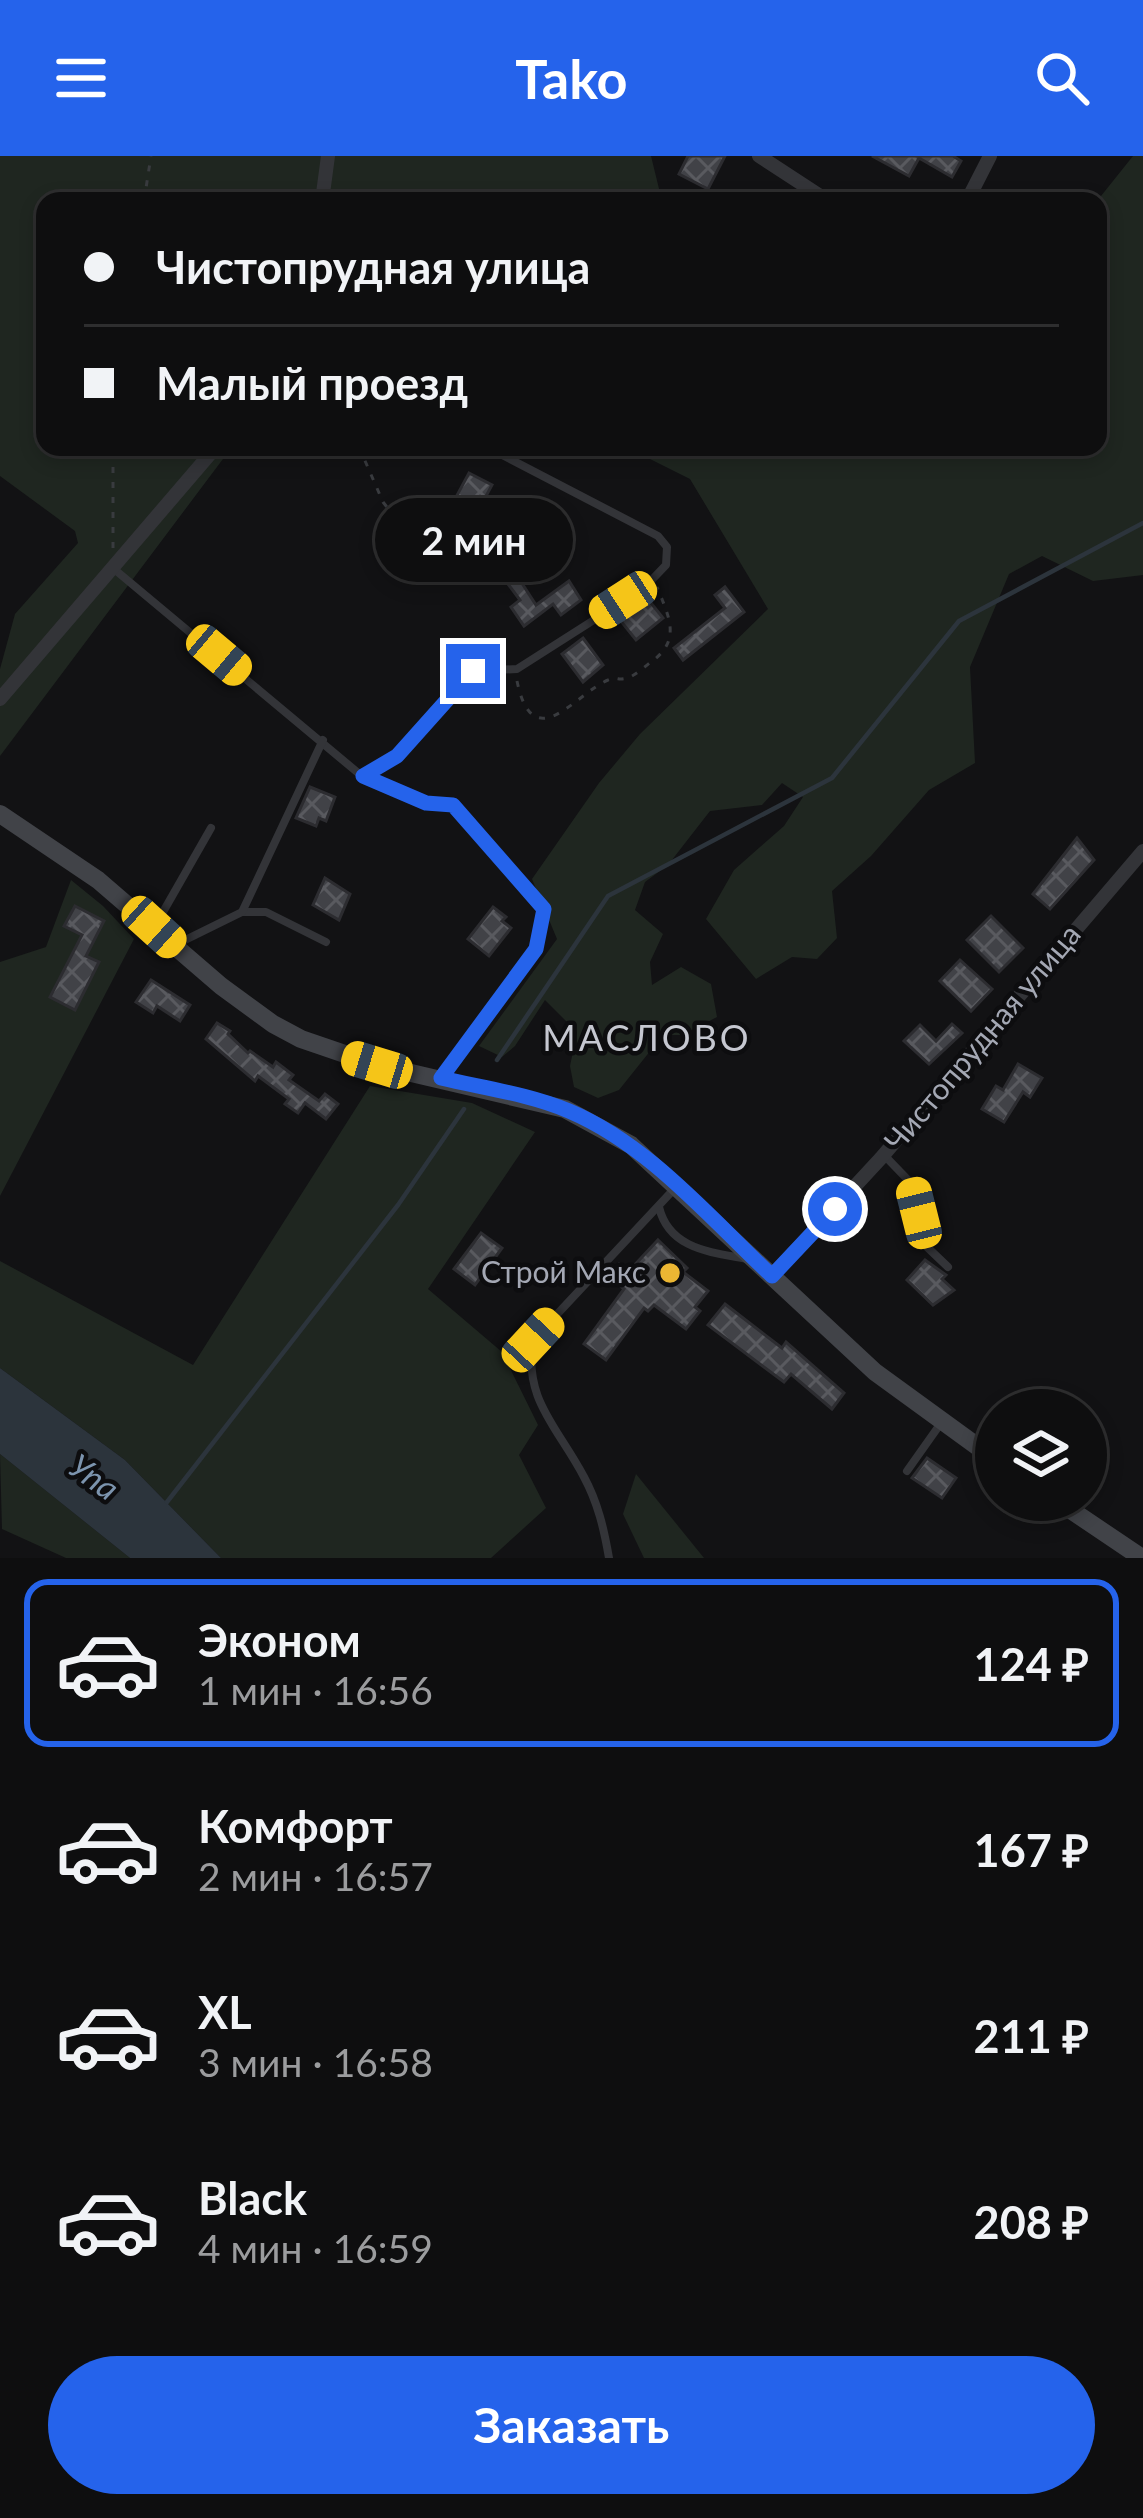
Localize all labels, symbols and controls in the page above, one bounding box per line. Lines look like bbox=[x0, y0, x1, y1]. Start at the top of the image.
icon: menu bbox=[48, 45, 114, 111]
icon: search bbox=[1029, 45, 1095, 111]
text: Tako bbox=[515, 46, 628, 111]
text: Чистопрудная улица bbox=[156, 240, 590, 294]
text: Малый проезд bbox=[156, 356, 468, 410]
callout: 2 мин bbox=[374, 497, 572, 581]
text: 2 мин bbox=[422, 517, 527, 563]
car bbox=[583, 565, 663, 635]
car bbox=[180, 618, 258, 692]
route end bbox=[446, 644, 500, 698]
car bbox=[115, 890, 193, 964]
street label: Чистопрудная улица bbox=[876, 916, 1087, 1157]
district label: МАСЛОВО bbox=[542, 1015, 752, 1059]
car bbox=[337, 1037, 417, 1093]
car bbox=[893, 1174, 945, 1252]
route start bbox=[808, 1182, 862, 1236]
place label: Строй Макс bbox=[481, 1253, 646, 1289]
marker: Строй Макс bbox=[657, 1260, 683, 1286]
car bbox=[495, 1301, 571, 1379]
map controls bbox=[975, 1389, 1107, 1521]
button: layers bbox=[975, 1389, 1107, 1521]
water label: Упа bbox=[62, 1445, 127, 1508]
icon: car bbox=[54, 1609, 162, 1717]
text: Эконом bbox=[198, 1613, 361, 1667]
text: 124 ₽ bbox=[974, 1637, 1089, 1691]
text: 1 мин · 16:56 bbox=[198, 1667, 433, 1713]
icon: car bbox=[54, 1795, 162, 1903]
text: Комфорт bbox=[198, 1799, 393, 1853]
text: 167 ₽ bbox=[974, 1823, 1089, 1877]
text: 2 мин · 16:57 bbox=[198, 1853, 433, 1899]
icon: car bbox=[54, 1981, 162, 2089]
text: XL bbox=[198, 1985, 252, 2039]
text: 211 ₽ bbox=[974, 2009, 1089, 2063]
text: 3 мин · 16:58 bbox=[198, 2039, 433, 2085]
icon: car bbox=[54, 2167, 162, 2275]
text: Black bbox=[198, 2171, 307, 2225]
text: 208 ₽ bbox=[974, 2195, 1089, 2249]
text: 4 мин · 16:59 bbox=[198, 2225, 433, 2271]
button: Заказать bbox=[48, 2356, 1095, 2494]

